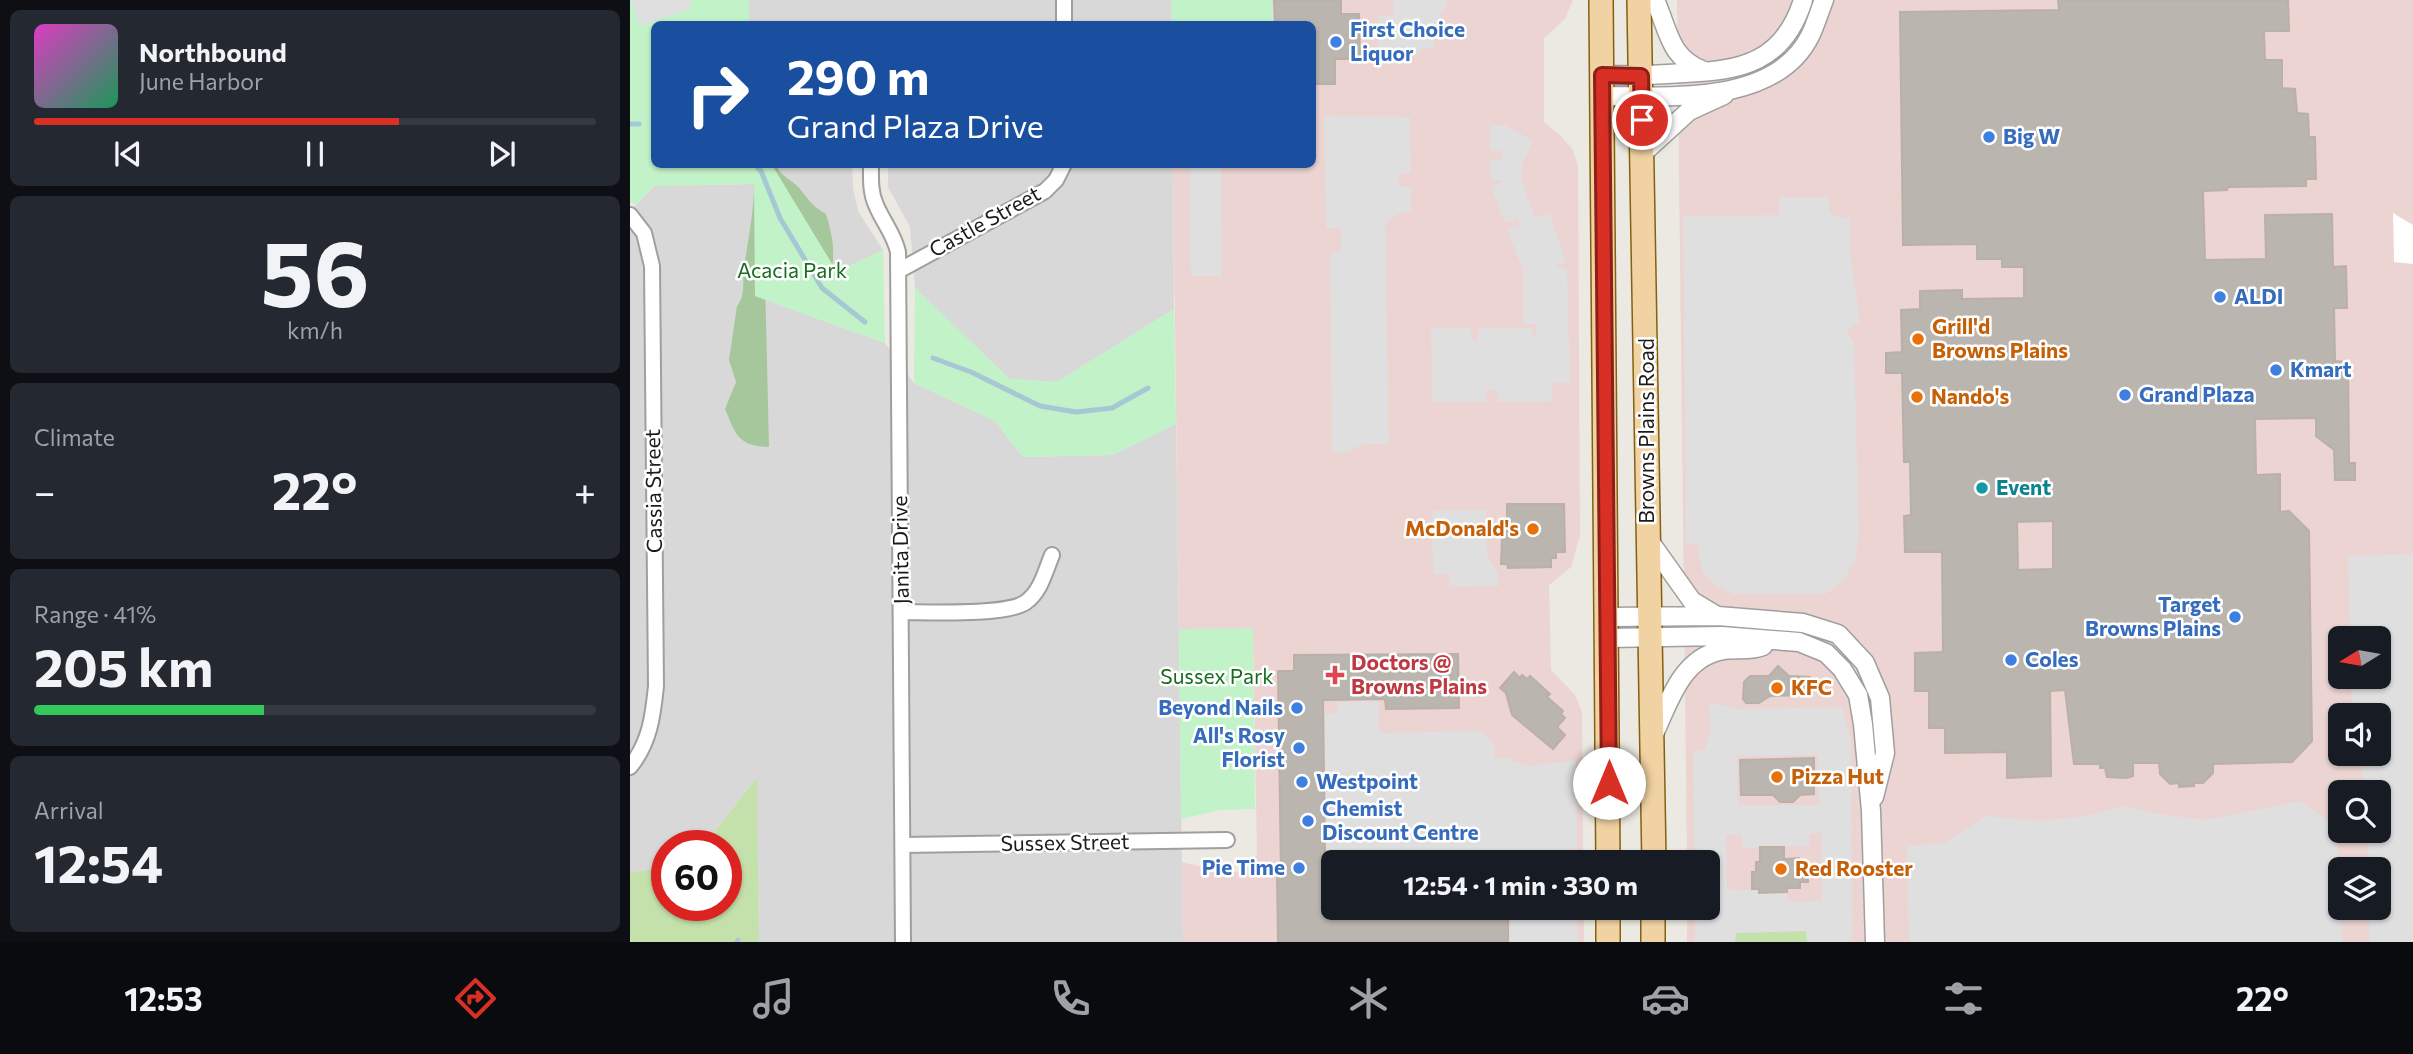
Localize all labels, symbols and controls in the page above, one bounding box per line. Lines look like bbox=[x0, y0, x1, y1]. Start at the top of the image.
place label: First Choice Liquor bbox=[1350, 16, 1465, 65]
marker: First Choice Liquor bbox=[1328, 34, 1344, 50]
text: Northbound bbox=[139, 36, 287, 67]
text: 290 m bbox=[787, 45, 929, 105]
icon: right bbox=[672, 49, 763, 140]
text: June Harbor bbox=[139, 67, 263, 95]
pin bbox=[1612, 90, 1672, 150]
icon: arrive bbox=[1623, 101, 1661, 139]
text: Grand Plaza Drive bbox=[787, 105, 1044, 145]
place label: Big W bbox=[2003, 123, 2060, 148]
marker: Big W bbox=[1981, 129, 1997, 145]
icon: previous bbox=[109, 135, 147, 173]
icon: pause bbox=[296, 135, 334, 173]
icon: next bbox=[483, 135, 521, 173]
street label: Castle Street bbox=[924, 180, 1044, 262]
text: 56 bbox=[260, 214, 370, 326]
park label: Acacia Park bbox=[737, 257, 847, 282]
place label: ALDI bbox=[2234, 283, 2283, 308]
marker: ALDI bbox=[2212, 289, 2228, 305]
place label: Grill'd Browns Plains bbox=[1932, 313, 2068, 362]
text: km/h bbox=[287, 316, 343, 344]
marker: Grill'd Browns Plains bbox=[1910, 331, 1926, 347]
street label: Browns Plains Road bbox=[1633, 338, 1658, 524]
place label: Kmart bbox=[2290, 356, 2352, 381]
marker: Kmart bbox=[2268, 362, 2284, 378]
place label: Grand Plaza bbox=[2139, 381, 2255, 406]
place label: Nando's bbox=[1931, 383, 2010, 408]
marker: Grand Plaza bbox=[2117, 387, 2133, 403]
marker: Nando's bbox=[1909, 389, 1925, 405]
text: Climate bbox=[34, 423, 115, 451]
street label: Cassia Street bbox=[639, 429, 666, 553]
text: 22° bbox=[272, 457, 357, 521]
text: − bbox=[34, 467, 56, 514]
text: + bbox=[574, 467, 596, 514]
place label: Event bbox=[1996, 474, 2051, 499]
marker: Event bbox=[1974, 480, 1990, 496]
street label: Janita Drive bbox=[886, 495, 913, 605]
place label: McDonald's bbox=[1405, 515, 1519, 540]
marker: McDonald's bbox=[1525, 521, 1541, 537]
place label: Target Browns Plains bbox=[2085, 591, 2221, 640]
text: Range · 41% bbox=[34, 600, 156, 628]
marker: Target Browns Plains bbox=[2227, 609, 2243, 625]
north arrow bbox=[2328, 626, 2390, 690]
map controls bbox=[2328, 626, 2391, 920]
text: 205 km bbox=[34, 634, 213, 698]
place label: Coles bbox=[2025, 646, 2079, 671]
place label: Doctors @ Browns Plains bbox=[1351, 649, 1487, 698]
marker: Coles bbox=[2003, 652, 2019, 668]
park label: Sussex Park bbox=[1160, 663, 1274, 688]
marker: Doctors @ Browns Plains bbox=[1325, 665, 1345, 685]
place label: KFC bbox=[1791, 674, 1832, 699]
marker: KFC bbox=[1769, 680, 1785, 696]
place label: Beyond Nails bbox=[1158, 694, 1283, 719]
marker: Beyond Nails bbox=[1289, 700, 1305, 716]
button: sound bbox=[2328, 703, 2391, 766]
place label: All's Rosy Florist bbox=[1193, 722, 1285, 771]
marker: All's Rosy Florist bbox=[1291, 740, 1307, 756]
position arrow bbox=[1572, 746, 1646, 820]
place label: Pizza Hut bbox=[1791, 763, 1884, 788]
place label: Westpoint bbox=[1316, 768, 1418, 793]
marker: Pizza Hut bbox=[1769, 769, 1785, 785]
marker: Westpoint bbox=[1294, 774, 1310, 790]
button: search bbox=[2328, 780, 2391, 843]
place label: Chemist Discount Centre bbox=[1322, 795, 1479, 844]
text: Arrival bbox=[34, 796, 104, 824]
marker: Chemist Discount Centre bbox=[1300, 813, 1316, 829]
street label: Sussex Street bbox=[1000, 828, 1130, 855]
text: 12:54 bbox=[34, 830, 163, 894]
speed limit sign: 60 bbox=[651, 830, 742, 921]
place label: Pie Time bbox=[1202, 854, 1285, 879]
place label: Red Rooster bbox=[1795, 855, 1913, 880]
button: layers bbox=[2328, 857, 2391, 920]
marker: Pie Time bbox=[1291, 860, 1307, 876]
marker: Red Rooster bbox=[1773, 861, 1789, 877]
text: 12:54 · 1 min · 330 m bbox=[1403, 869, 1638, 900]
icon: directions bbox=[451, 974, 500, 1023]
icon: music bbox=[749, 974, 798, 1023]
icon: phone bbox=[1046, 974, 1095, 1023]
icon: climate bbox=[1344, 974, 1393, 1023]
icon: car bbox=[1641, 974, 1690, 1023]
icon: filters bbox=[1939, 974, 1988, 1023]
text: 12:53 bbox=[124, 978, 203, 1018]
text: 22° bbox=[2236, 978, 2289, 1018]

